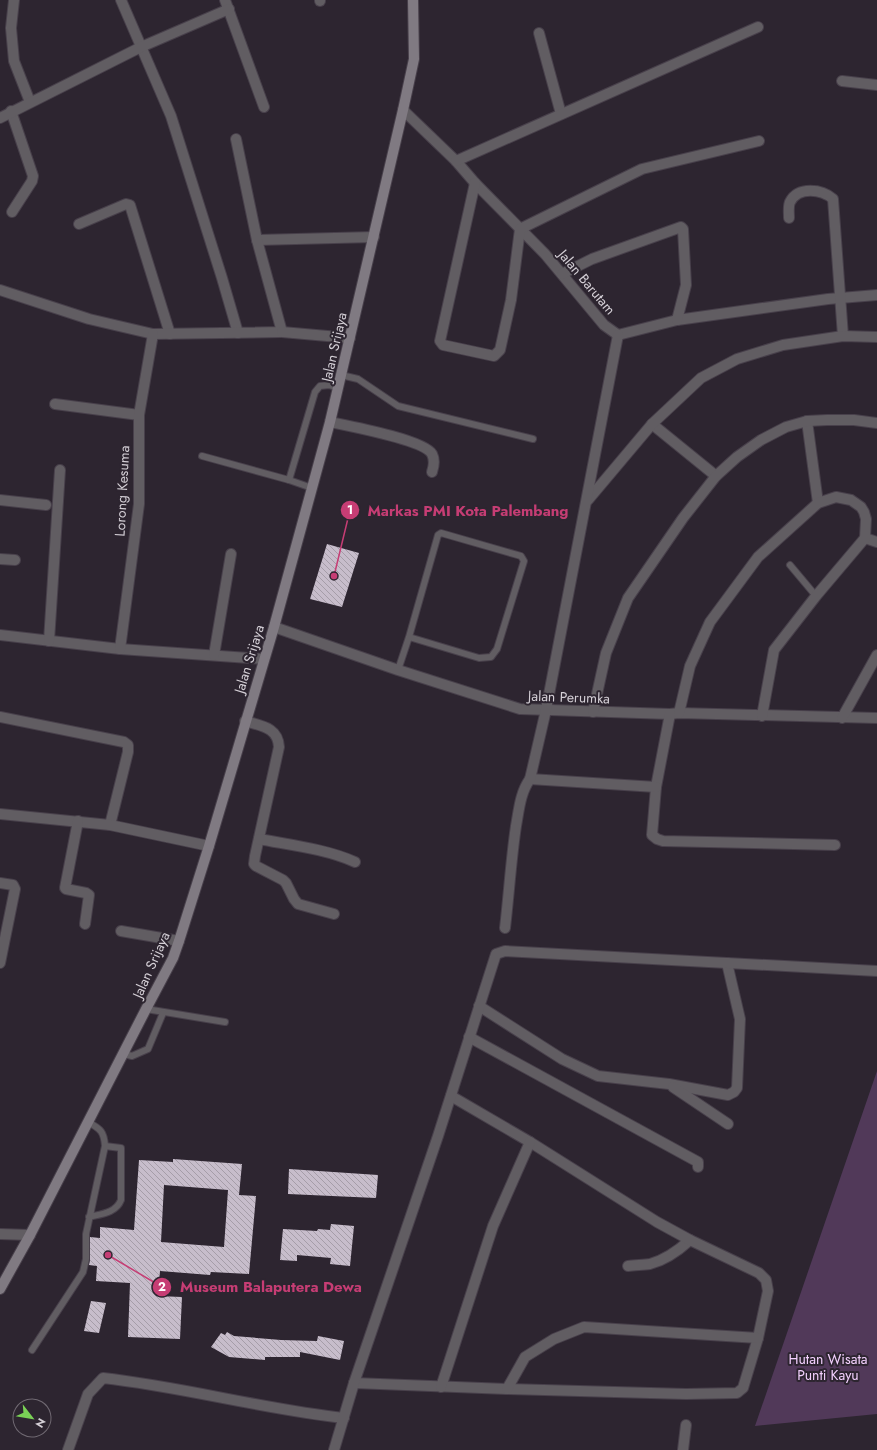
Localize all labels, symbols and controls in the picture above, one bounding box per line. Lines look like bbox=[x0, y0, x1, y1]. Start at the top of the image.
street label: Jalan Barutam bbox=[553, 244, 620, 319]
street label: Jalan Srijaya bbox=[316, 310, 352, 386]
street label: Lorong Kesuma bbox=[110, 445, 134, 537]
callout: Markas PMI Kota Palembang bbox=[340, 497, 577, 524]
text: Markas PMI Kota Palembang bbox=[368, 500, 569, 522]
text: 1 bbox=[347, 501, 353, 519]
street label: Jalan Srijaya bbox=[229, 622, 269, 698]
street label: Jalan Perumka bbox=[526, 686, 610, 708]
street label: Jalan Srijaya bbox=[127, 929, 175, 1003]
callout: Museum Balaputera Dewa bbox=[152, 1274, 370, 1301]
text: Museum Balaputera Dewa bbox=[180, 1276, 362, 1298]
text: 2 bbox=[158, 1278, 166, 1296]
park label: Hutan Wisata Punti Kayu bbox=[789, 1349, 867, 1385]
north arrow bbox=[12, 1398, 52, 1438]
text: N bbox=[31, 1415, 50, 1431]

